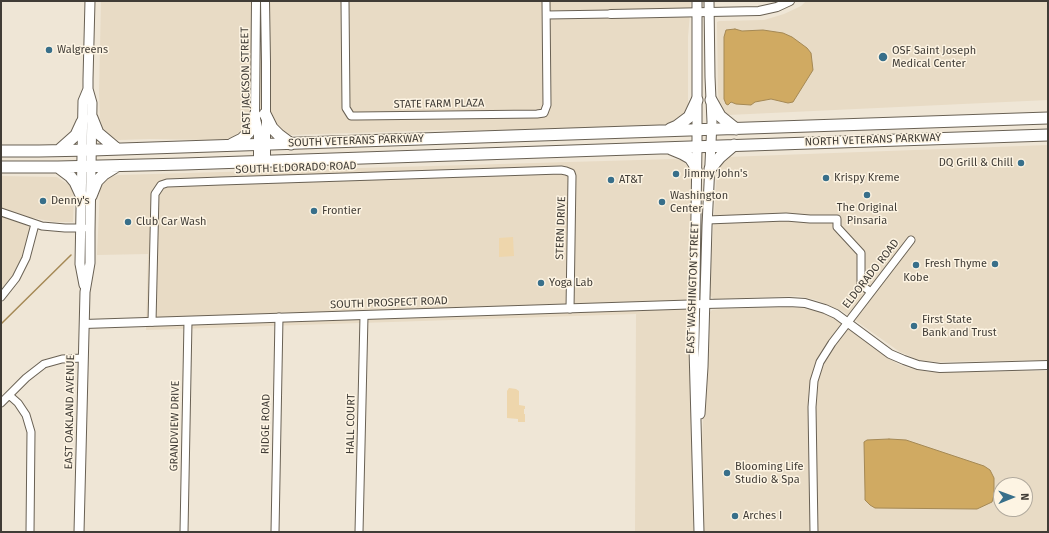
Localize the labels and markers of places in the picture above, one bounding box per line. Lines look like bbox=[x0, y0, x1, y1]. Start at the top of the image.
place label: Walgreens bbox=[57, 43, 108, 57]
place label: OSF Saint Joseph Medical Center bbox=[892, 44, 976, 70]
marker: Walgreens bbox=[44, 45, 54, 55]
marker: OSF Saint Joseph Medical Center bbox=[877, 51, 889, 63]
place label: DQ Grill & Chill bbox=[939, 156, 1013, 170]
marker: DQ Grill & Chill bbox=[1016, 158, 1026, 168]
place label: Jimmy John's bbox=[684, 167, 748, 181]
marker: Jimmy John's bbox=[671, 169, 681, 179]
place label: Krispy Kreme bbox=[834, 171, 900, 185]
place label: AT&T bbox=[619, 173, 643, 187]
marker: Krispy Kreme bbox=[821, 173, 831, 183]
marker: AT&T bbox=[606, 175, 616, 185]
place label: Washington Center bbox=[670, 189, 728, 215]
marker: The Original Pinsaria bbox=[862, 190, 872, 200]
place label: Denny's bbox=[51, 194, 90, 208]
marker: Denny's bbox=[38, 196, 48, 206]
marker: Washington Center bbox=[657, 197, 667, 207]
place label: The Original Pinsaria bbox=[837, 201, 897, 227]
place label: Frontier bbox=[322, 204, 361, 218]
marker: Frontier bbox=[309, 206, 319, 216]
place label: Club Car Wash bbox=[136, 215, 207, 229]
marker: Club Car Wash bbox=[123, 217, 133, 227]
place label: Fresh Thyme bbox=[925, 257, 987, 271]
marker: Fresh Thyme bbox=[990, 259, 1000, 269]
marker: Kobe bbox=[911, 260, 921, 270]
place label: Kobe bbox=[903, 271, 929, 285]
place label: Yoga Lab bbox=[549, 276, 593, 290]
marker: Yoga Lab bbox=[536, 278, 546, 288]
place label: First State Bank and Trust bbox=[922, 313, 997, 339]
marker: First State Bank and Trust bbox=[909, 321, 919, 331]
place label: Blooming Life Studio & Spa bbox=[735, 460, 803, 486]
marker: Blooming Life Studio & Spa bbox=[722, 468, 732, 478]
place label: Arches I bbox=[743, 509, 782, 523]
marker: Arches I bbox=[730, 511, 740, 521]

